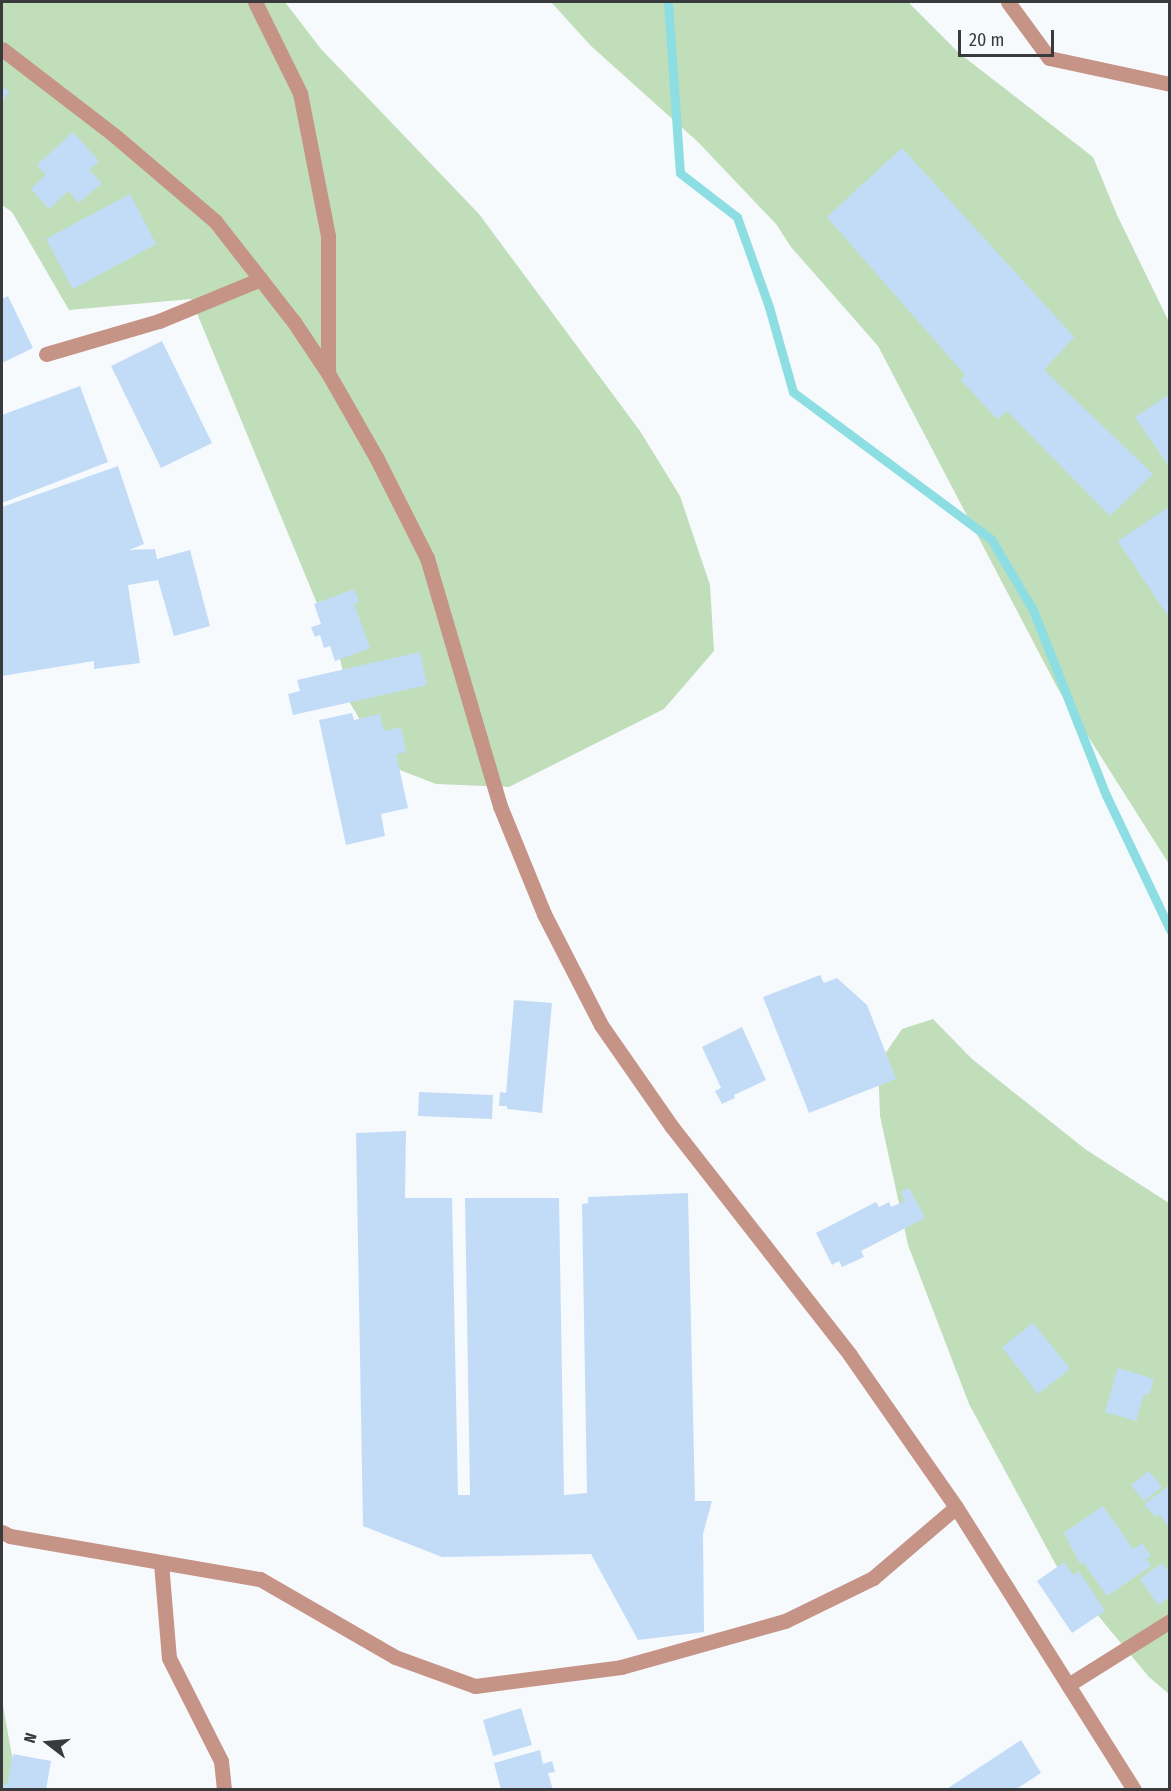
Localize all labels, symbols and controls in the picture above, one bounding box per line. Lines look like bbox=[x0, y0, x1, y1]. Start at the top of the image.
scale bar bbox=[961, 18, 1057, 56]
text: 20 m bbox=[969, 29, 1004, 51]
north arrow bbox=[18, 1713, 78, 1773]
text: N bbox=[20, 1731, 41, 1745]

